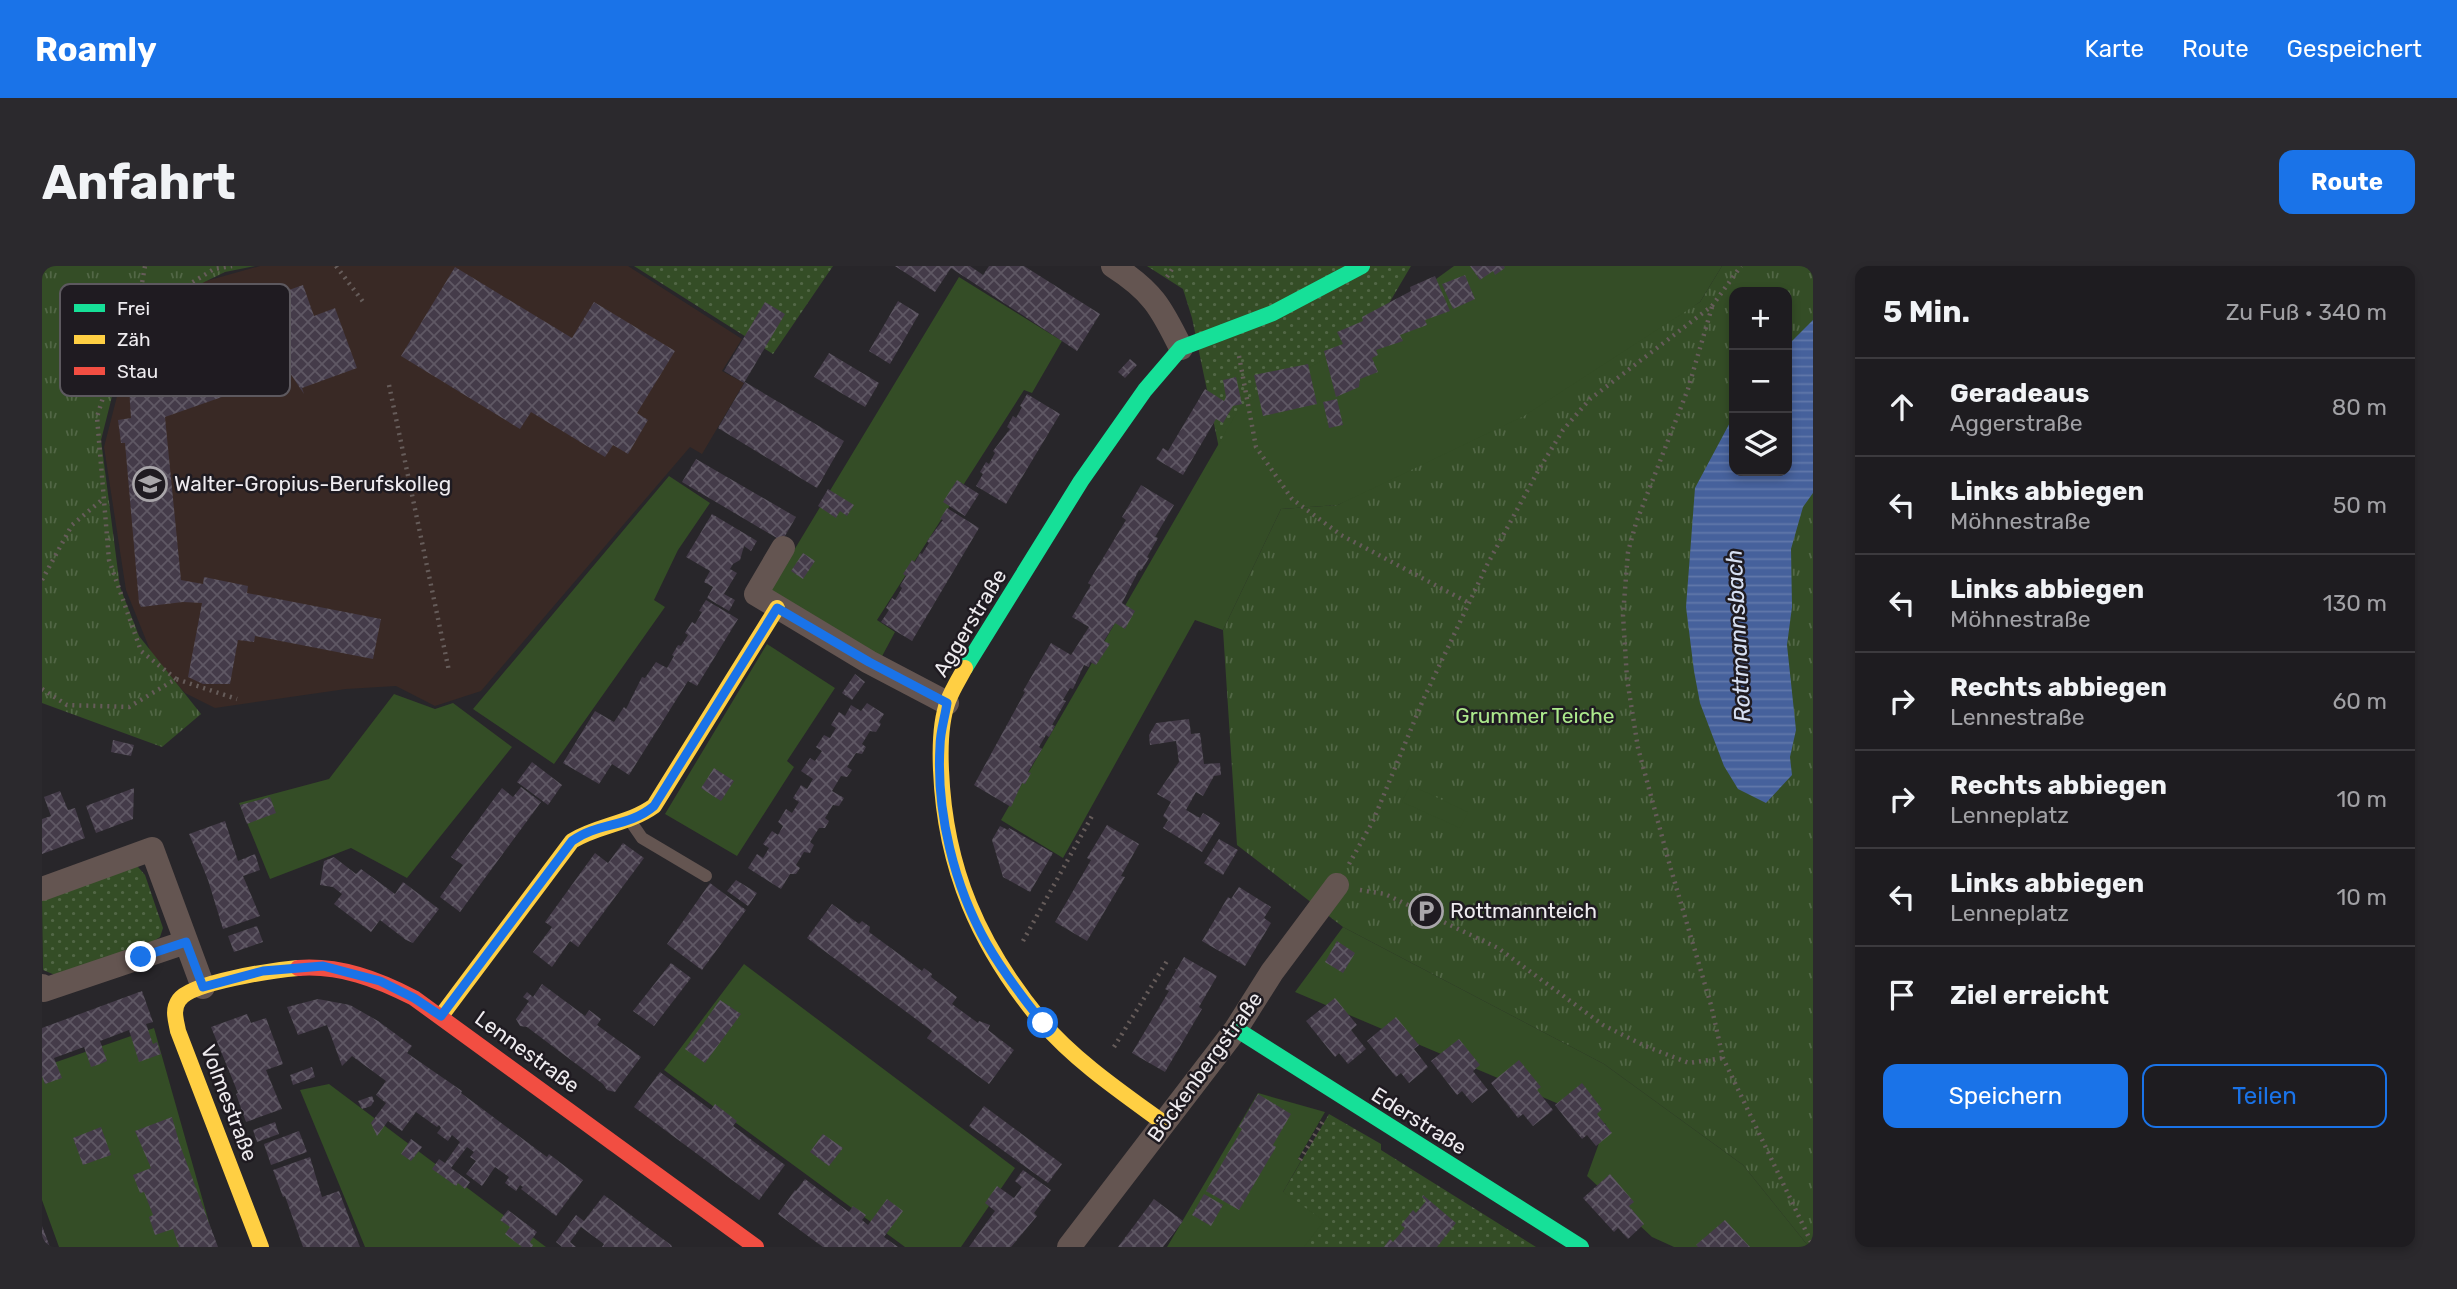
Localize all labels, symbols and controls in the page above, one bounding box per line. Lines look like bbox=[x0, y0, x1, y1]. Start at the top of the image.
text: Roamly bbox=[35, 30, 157, 69]
text: Karte bbox=[2085, 35, 2144, 63]
text: Route bbox=[2182, 35, 2249, 63]
text: Gespeichert bbox=[2287, 35, 2422, 63]
button: Route bbox=[2279, 150, 2415, 214]
text: Anfahrt bbox=[42, 153, 236, 211]
legend bbox=[60, 284, 290, 396]
map controls bbox=[1729, 287, 1792, 476]
button: + bbox=[1729, 287, 1792, 350]
text: 5 Min. bbox=[1883, 294, 1970, 330]
text: Frei bbox=[117, 297, 150, 320]
text: Zu Fuß · 340 m bbox=[2226, 298, 2387, 326]
text: Zäh bbox=[117, 328, 150, 351]
button: − bbox=[1729, 350, 1792, 413]
text: Stau bbox=[117, 360, 158, 383]
text: Geradeaus bbox=[1950, 378, 2089, 409]
icon: ahead bbox=[1883, 388, 1921, 426]
text: 80 m bbox=[2332, 393, 2387, 421]
text: Aggerstraße bbox=[1950, 409, 2083, 437]
button: layers bbox=[1729, 413, 1792, 476]
school or university icon: Walter-Gropius-Berufskolleg bbox=[131, 465, 169, 503]
place label: Walter-Gropius-Berufskolleg bbox=[174, 471, 451, 496]
text: Links abbiegen bbox=[1950, 476, 2144, 507]
icon: left bbox=[1883, 486, 1921, 524]
text: 50 m bbox=[2333, 491, 2387, 519]
text: Möhnestraße bbox=[1950, 507, 2091, 535]
water label: Rottmannsbach bbox=[1719, 549, 1757, 723]
street label: Aggerstraße bbox=[928, 564, 1011, 681]
text: Links abbiegen bbox=[1950, 574, 2144, 605]
icon: left bbox=[1883, 584, 1921, 622]
text: 130 m bbox=[2323, 589, 2387, 617]
text: Möhnestraße bbox=[1950, 605, 2091, 633]
text: Rechts abbiegen bbox=[1950, 672, 2167, 703]
icon: right bbox=[1883, 682, 1921, 720]
text: 60 m bbox=[2332, 687, 2387, 715]
park label: Grummer Teiche bbox=[1455, 703, 1615, 728]
text: Lennestraße bbox=[1950, 703, 2085, 731]
text: Rechts abbiegen bbox=[1950, 770, 2167, 801]
icon: right bbox=[1883, 780, 1921, 818]
text: 10 m bbox=[2336, 785, 2387, 813]
text: Lenneplatz bbox=[1950, 801, 2069, 829]
text: Links abbiegen bbox=[1950, 868, 2144, 899]
icon: left bbox=[1883, 878, 1921, 916]
text: 10 m bbox=[2336, 883, 2387, 911]
parking icon: Rottmannteich bbox=[1407, 892, 1445, 930]
place label: Rottmannteich bbox=[1450, 898, 1597, 923]
text: Lenneplatz bbox=[1950, 899, 2069, 927]
route end bbox=[125, 941, 156, 972]
icon: arrive bbox=[1883, 976, 1921, 1014]
text: Ziel erreicht bbox=[1950, 980, 2109, 1011]
street label: Böckenbergstraße bbox=[1142, 987, 1267, 1147]
street label: Lennestraße bbox=[470, 1005, 584, 1098]
route start bbox=[1027, 1007, 1058, 1038]
street label: Volmestraße bbox=[196, 1041, 263, 1165]
button: Speichern bbox=[1883, 1064, 2128, 1128]
button: Teilen bbox=[2142, 1064, 2387, 1128]
street label: Ederstraße bbox=[1367, 1082, 1471, 1160]

